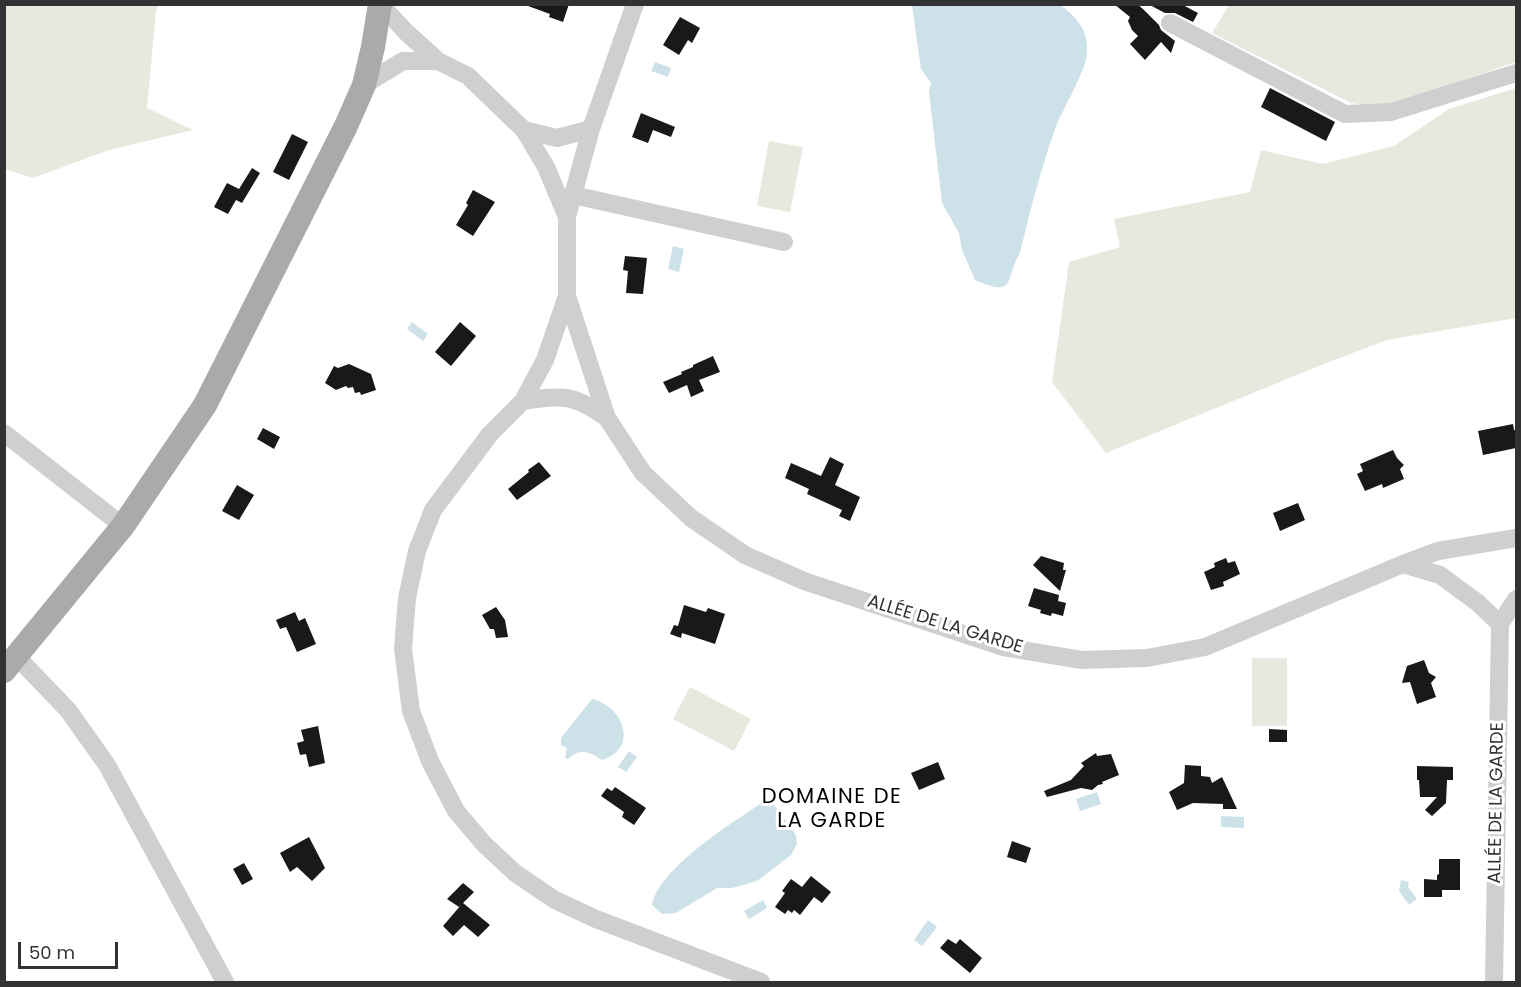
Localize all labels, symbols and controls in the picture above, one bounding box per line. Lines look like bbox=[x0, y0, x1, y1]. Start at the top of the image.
street label: ALLÉE DE LA GARDE bbox=[865, 591, 1025, 659]
street label: ALLÉE DE LA GARDE bbox=[1485, 722, 1509, 884]
district label: DOMAINE DE LA GARDE bbox=[762, 785, 902, 835]
scale bar bbox=[21, 930, 122, 968]
text: 50 m bbox=[29, 940, 75, 965]

